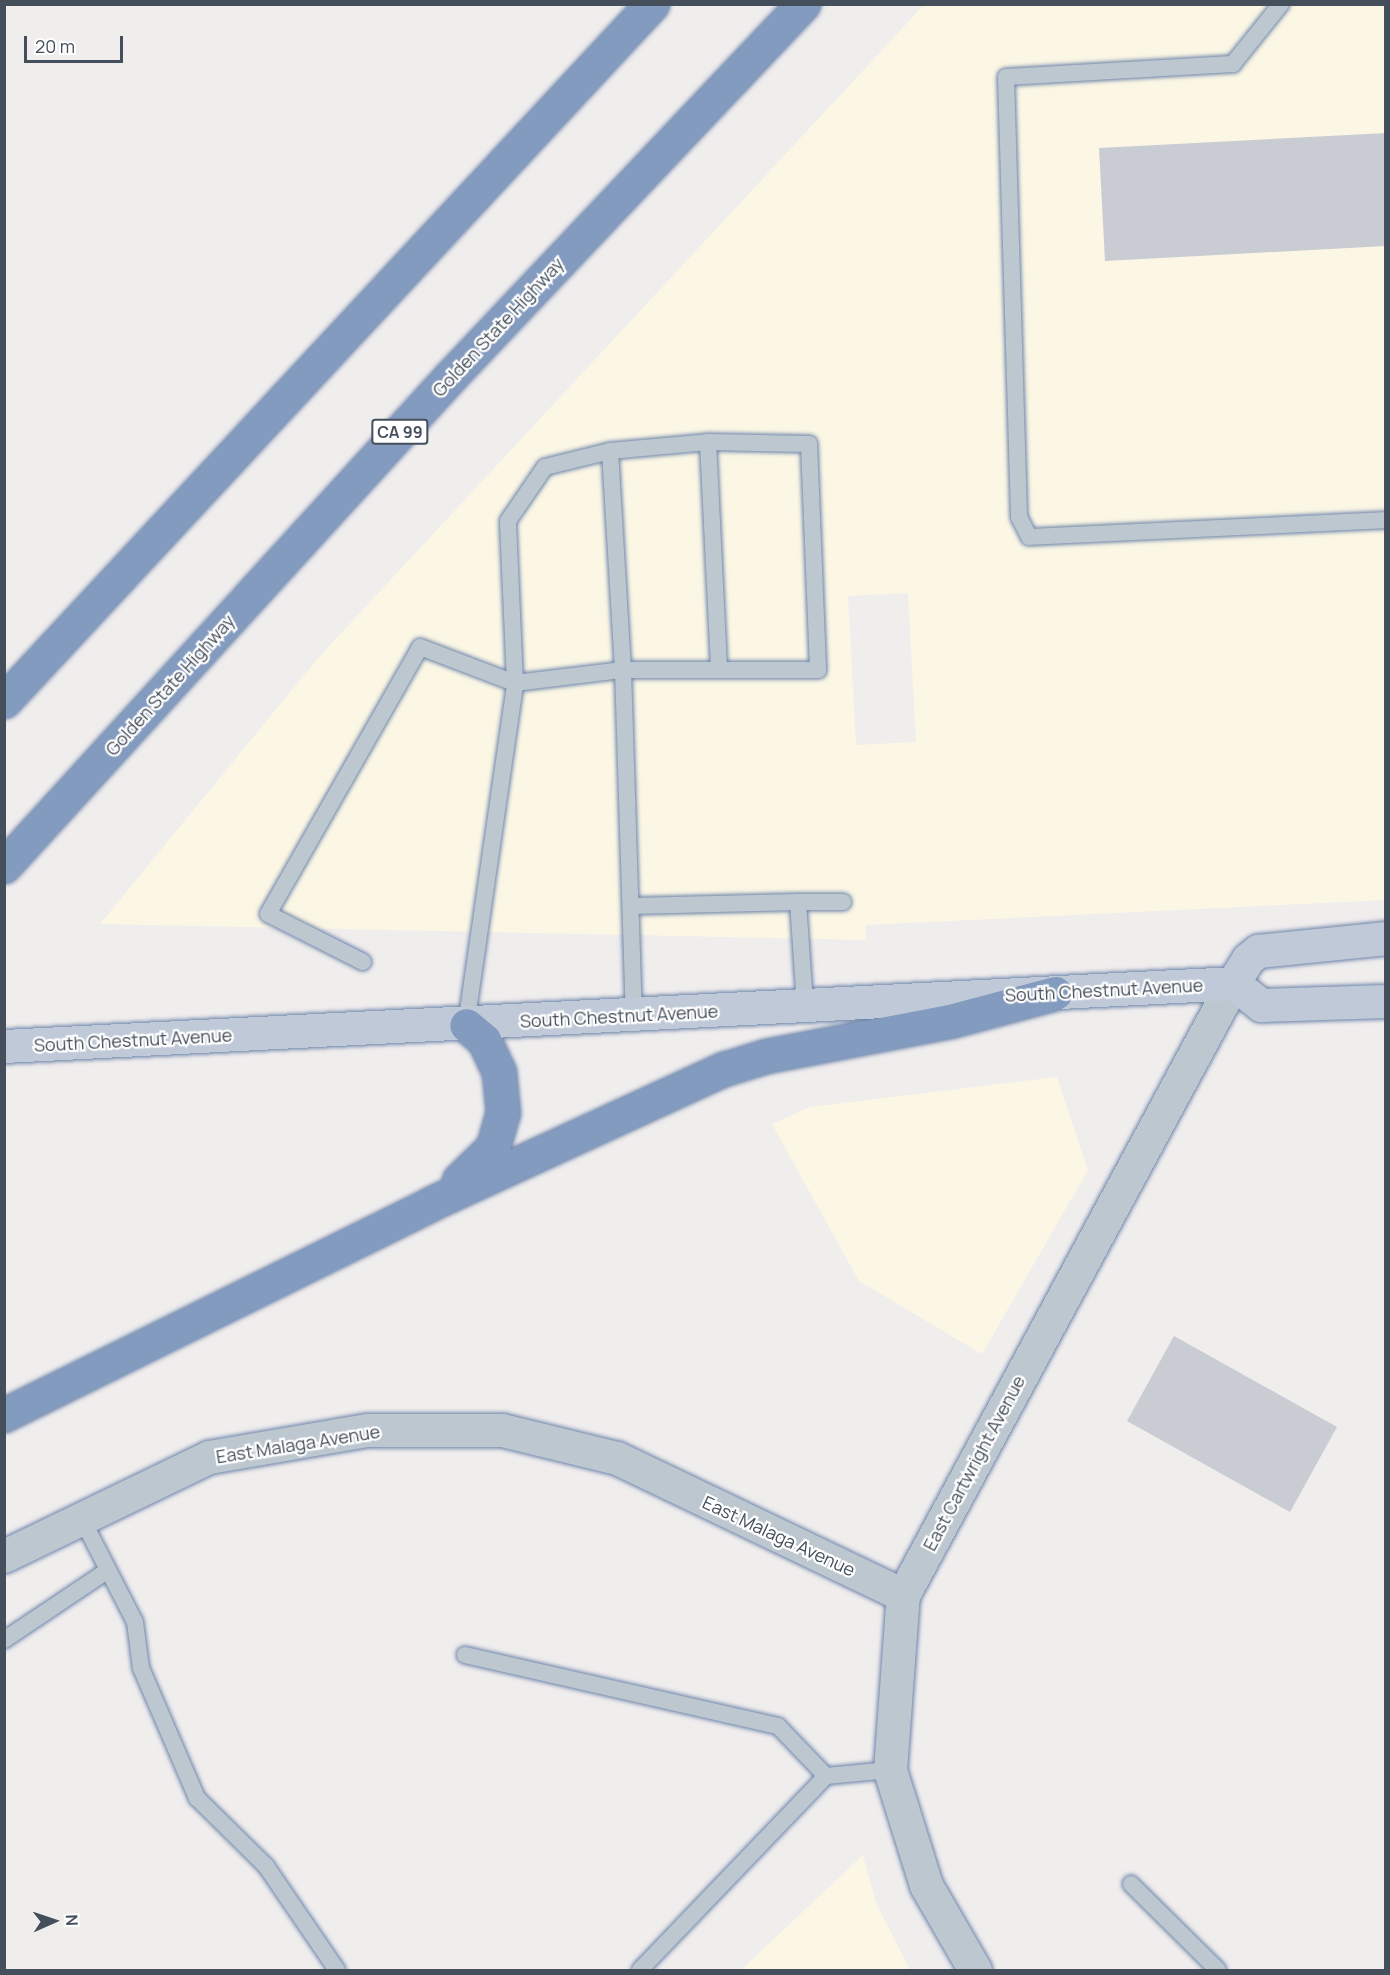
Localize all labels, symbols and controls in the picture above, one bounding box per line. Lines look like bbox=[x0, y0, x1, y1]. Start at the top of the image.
scale bar bbox=[27, 24, 126, 62]
text: 20 m bbox=[35, 34, 75, 58]
street label: Golden State Highway bbox=[428, 253, 568, 401]
road number: CA 99 bbox=[370, 419, 430, 445]
street label: Golden State Highway bbox=[101, 610, 239, 760]
street label: South Chestnut Avenue bbox=[1004, 974, 1204, 1006]
street label: South Chestnut Avenue bbox=[519, 1000, 719, 1032]
street label: South Chestnut Avenue bbox=[33, 1024, 233, 1056]
street label: East Cartwright Avenue bbox=[919, 1372, 1029, 1554]
street label: East Malaga Avenue bbox=[214, 1420, 382, 1468]
street label: East Malaga Avenue bbox=[699, 1491, 859, 1581]
north arrow bbox=[24, 1891, 84, 1951]
text: N bbox=[61, 1914, 83, 1926]

